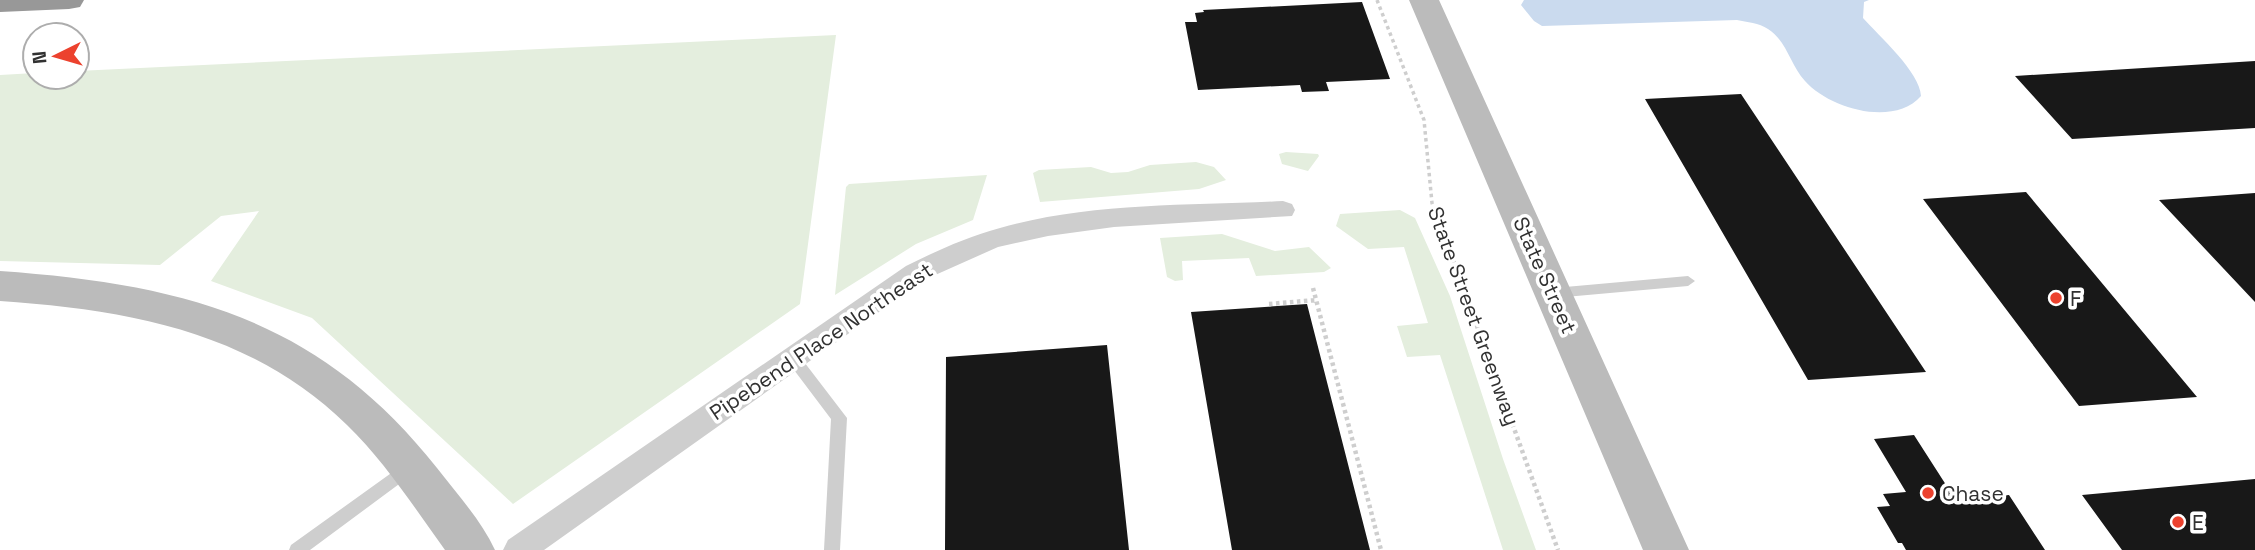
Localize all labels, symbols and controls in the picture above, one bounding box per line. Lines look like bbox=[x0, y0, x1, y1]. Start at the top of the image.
north arrow bbox=[21, 21, 91, 91]
text: N bbox=[27, 50, 53, 65]
street label: State Street Greenway bbox=[1422, 203, 1526, 429]
street label: State Street bbox=[1507, 212, 1583, 338]
street label: Pipebend Place Northeast bbox=[704, 256, 938, 426]
place label: F bbox=[2070, 285, 2081, 312]
marker: F bbox=[2048, 290, 2064, 306]
place label: Chase bbox=[1942, 480, 2004, 507]
marker: Chase bbox=[1920, 485, 1936, 501]
place label: E bbox=[2192, 509, 2204, 536]
marker: E bbox=[2170, 514, 2186, 530]

